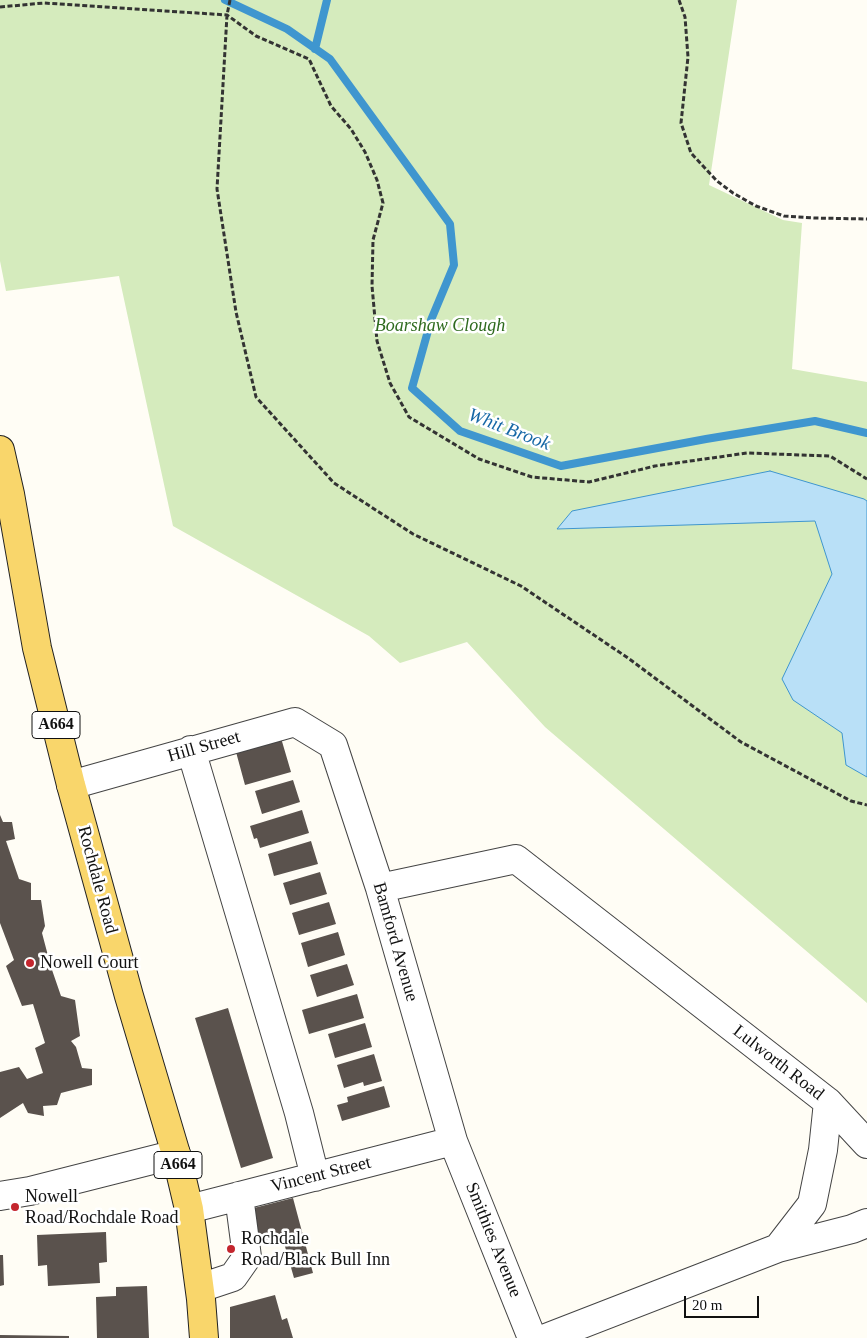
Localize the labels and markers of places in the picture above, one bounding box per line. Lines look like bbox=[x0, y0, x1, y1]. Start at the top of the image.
place label: Nowell Court bbox=[40, 952, 138, 974]
marker: Nowell Court bbox=[24, 957, 36, 969]
place label: Nowell Road/Rochdale Road bbox=[25, 1186, 178, 1228]
marker: Nowell Road/Rochdale Road bbox=[9, 1201, 21, 1213]
place label: Rochdale Road/Black Bull Inn bbox=[241, 1228, 390, 1270]
marker: Rochdale Road/Black Bull Inn bbox=[225, 1243, 237, 1255]

